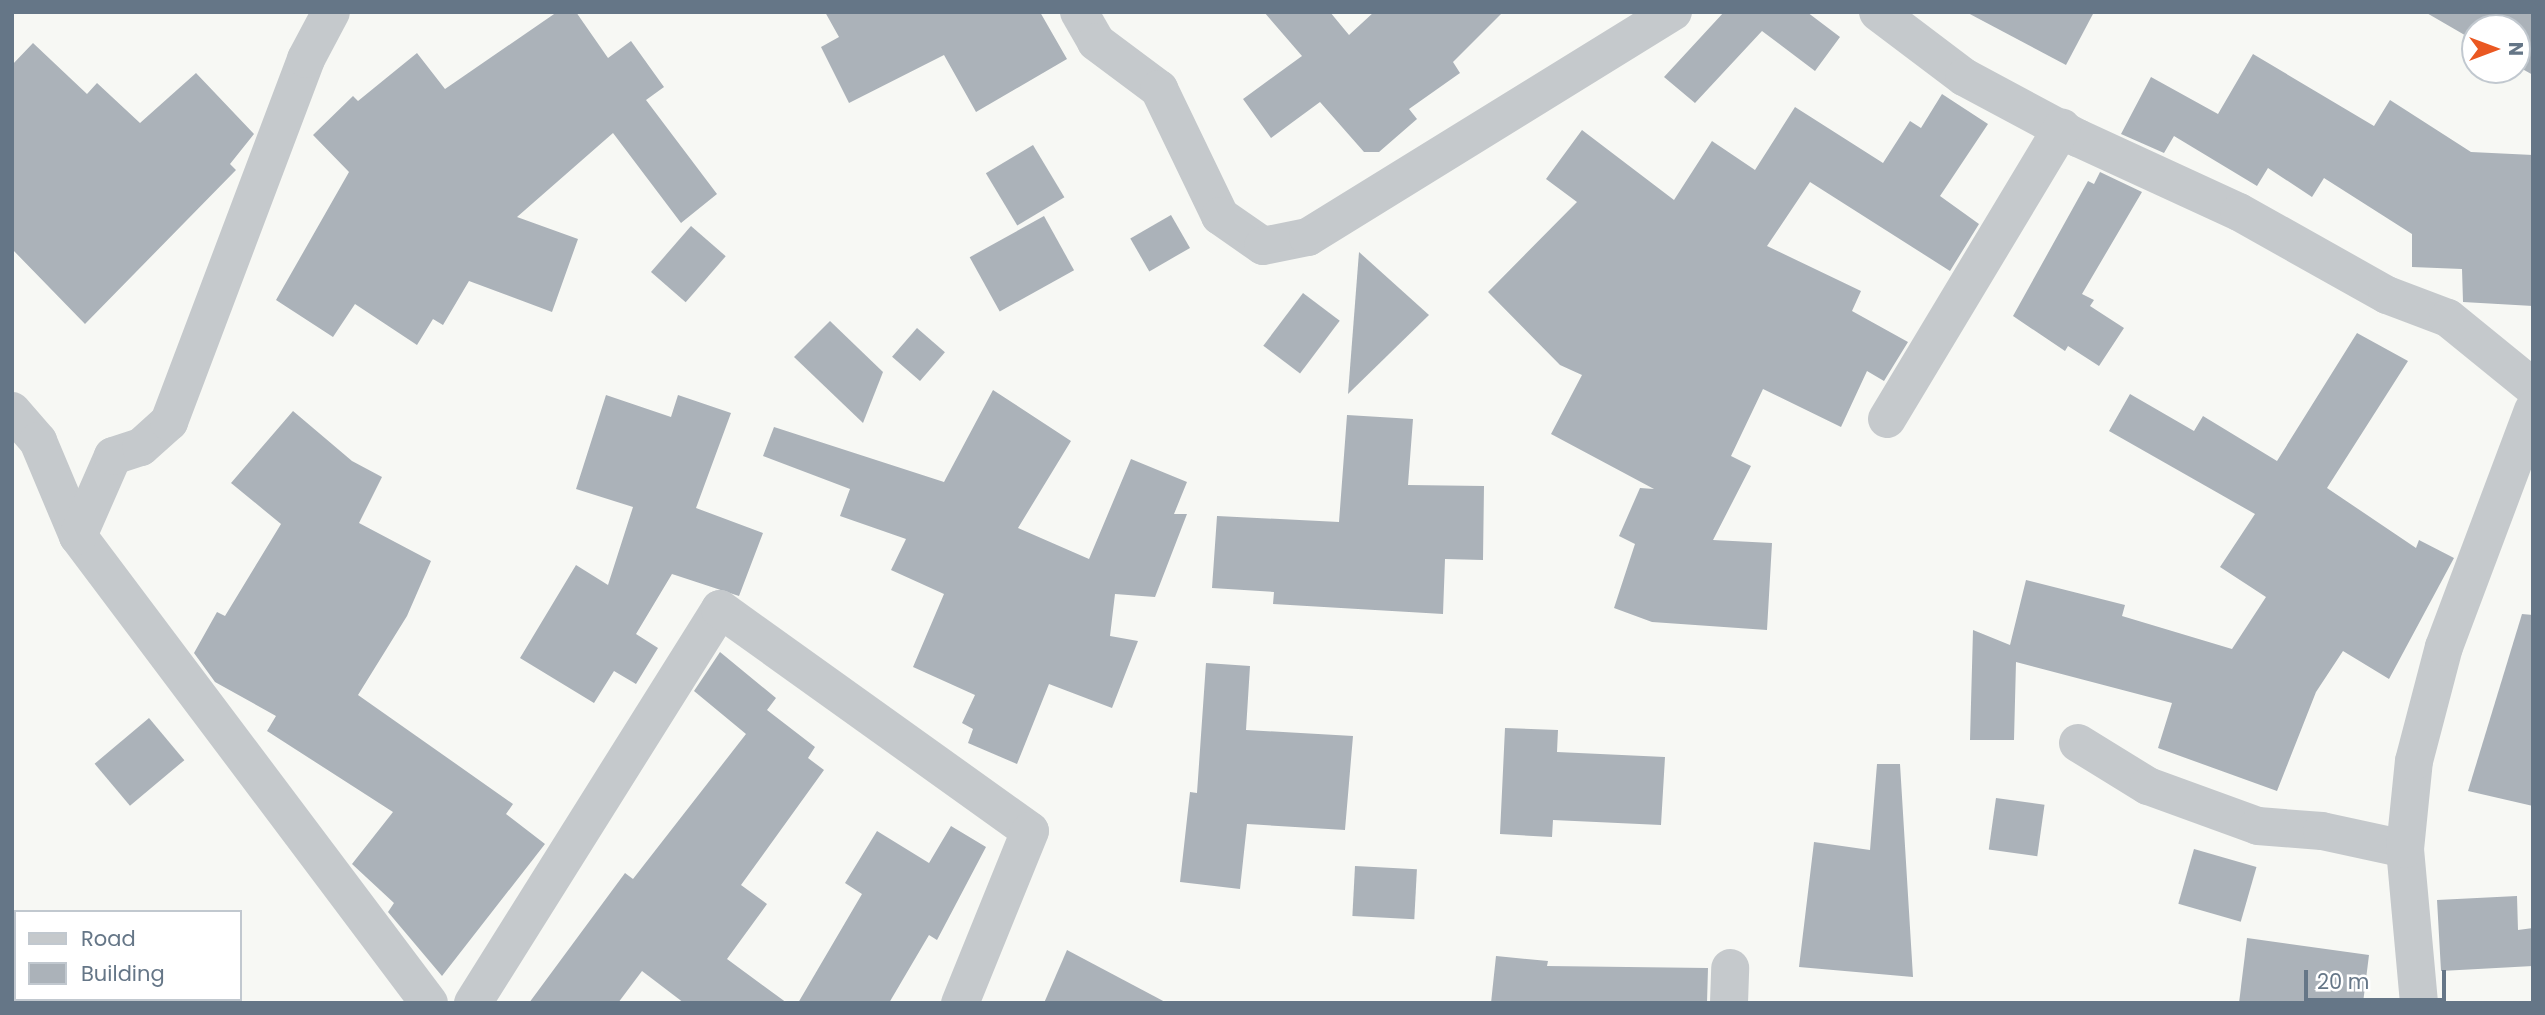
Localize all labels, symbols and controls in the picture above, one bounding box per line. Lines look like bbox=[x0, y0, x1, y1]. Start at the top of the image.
north arrow bbox=[2461, 14, 2531, 84]
text: N bbox=[2502, 42, 2529, 56]
legend bbox=[14, 910, 242, 1001]
text: Road bbox=[81, 924, 136, 953]
scale bar bbox=[2307, 956, 2449, 1000]
text: Building bbox=[81, 959, 165, 988]
text: 20 m bbox=[2317, 967, 2370, 996]

